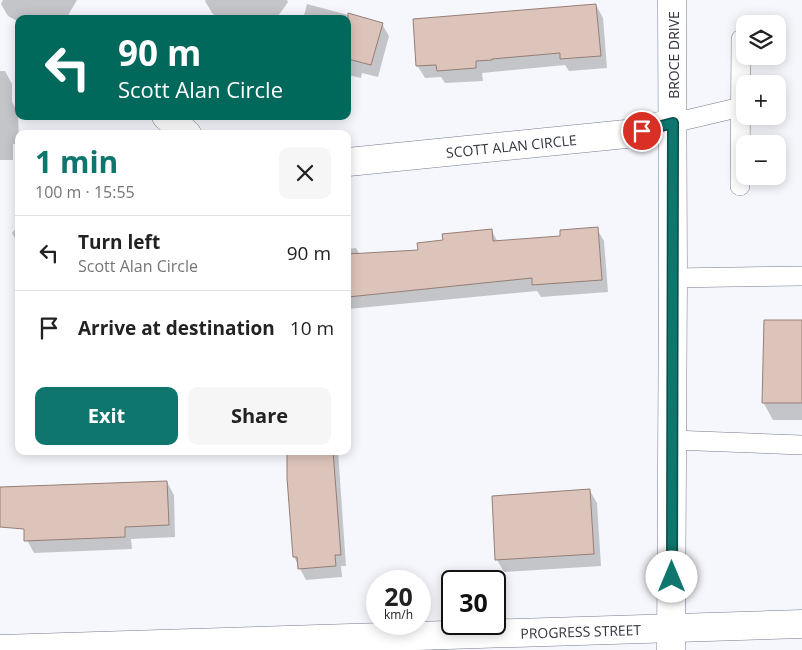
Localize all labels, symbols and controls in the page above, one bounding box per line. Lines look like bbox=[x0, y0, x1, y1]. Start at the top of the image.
street label: BROCE DRIVE bbox=[664, 11, 683, 99]
map controls bbox=[736, 15, 786, 185]
button: layers bbox=[736, 15, 786, 65]
text: 90 m bbox=[118, 29, 201, 76]
icon: left bbox=[35, 35, 100, 100]
text: Scott Alan Circle bbox=[118, 74, 283, 104]
button: + bbox=[736, 75, 786, 125]
pin bbox=[621, 110, 663, 152]
icon: arrive bbox=[628, 117, 656, 145]
street label: SCOTT ALAN CIRCLE bbox=[445, 130, 577, 162]
button: − bbox=[736, 135, 786, 185]
text: 1 min bbox=[35, 141, 118, 182]
button: close bbox=[279, 147, 331, 199]
text: 100 m · 15:55 bbox=[35, 181, 135, 203]
text: Turn left bbox=[78, 229, 160, 255]
icon: left bbox=[35, 239, 63, 267]
text: 90 m bbox=[287, 240, 331, 266]
text: Scott Alan Circle bbox=[78, 255, 198, 277]
icon: arrive bbox=[35, 314, 63, 342]
text: Arrive at destination bbox=[78, 315, 275, 341]
text: 10 m bbox=[290, 315, 334, 341]
button: Exit bbox=[35, 387, 178, 445]
button: Share bbox=[188, 387, 331, 445]
position arrow bbox=[645, 550, 697, 602]
speed limit sign: 30 bbox=[441, 570, 506, 635]
text: 20 bbox=[384, 579, 413, 613]
text: km/h bbox=[384, 606, 413, 623]
street label: PROGRESS STREET bbox=[520, 620, 642, 642]

